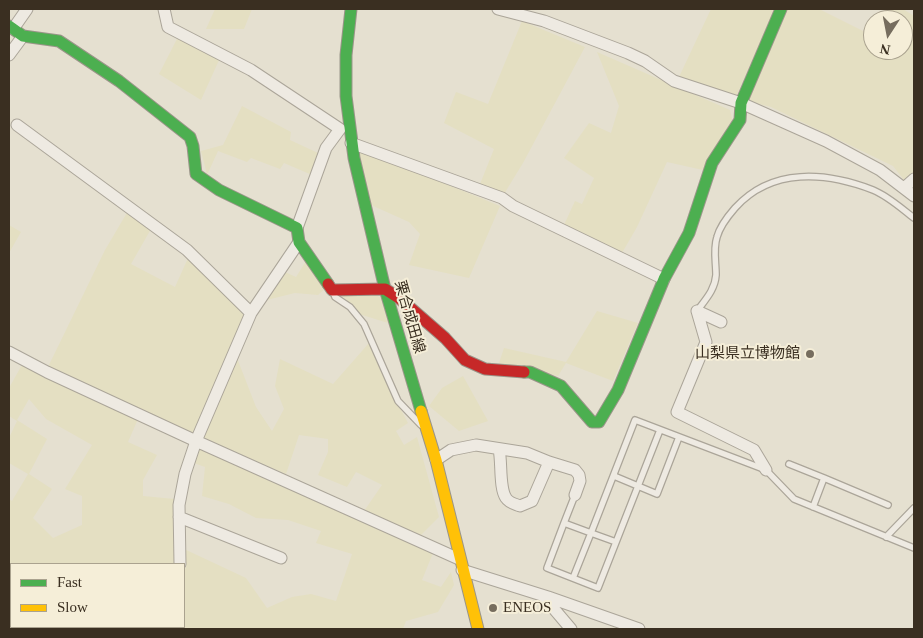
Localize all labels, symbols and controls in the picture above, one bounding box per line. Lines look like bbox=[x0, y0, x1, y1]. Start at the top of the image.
north arrow bbox=[863, 10, 913, 60]
text: N bbox=[879, 41, 892, 58]
street label: 栗合成田線 bbox=[390, 278, 428, 356]
place label: 山梨県立博物館 bbox=[695, 345, 800, 363]
marker: 山梨県立博物館 bbox=[804, 348, 816, 360]
legend bbox=[10, 563, 185, 628]
text: Fast bbox=[57, 574, 82, 590]
text: Slow bbox=[57, 599, 88, 615]
place label: ENEOS bbox=[503, 599, 551, 617]
marker: ENEOS bbox=[487, 602, 499, 614]

